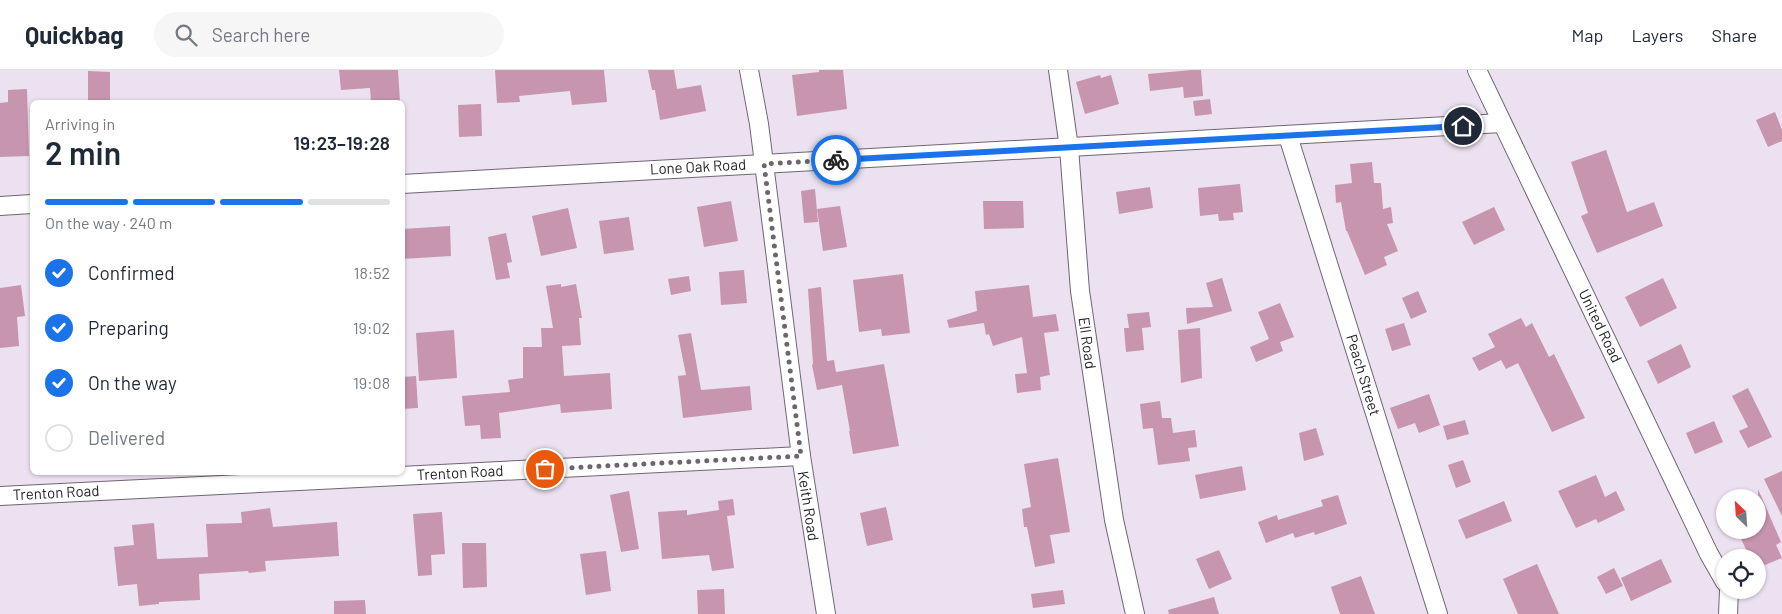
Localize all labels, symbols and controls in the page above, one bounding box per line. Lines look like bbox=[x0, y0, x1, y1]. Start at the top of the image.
search box bbox=[154, 12, 504, 57]
text: Quickbag bbox=[25, 20, 124, 49]
icon: search bbox=[172, 21, 200, 49]
text: Search here bbox=[212, 23, 310, 46]
text: Map bbox=[1571, 24, 1603, 46]
text: Layers bbox=[1631, 24, 1684, 46]
text: Share bbox=[1712, 24, 1757, 46]
pin bbox=[1442, 105, 1484, 147]
icon: home bbox=[1449, 112, 1477, 140]
text: Arriving in bbox=[45, 114, 115, 133]
text: 19:23–19:28 bbox=[293, 131, 390, 154]
text: 2 min bbox=[45, 133, 121, 171]
courier bbox=[811, 135, 861, 185]
icon: bike bbox=[822, 146, 850, 174]
street label: Lone Oak Road bbox=[649, 154, 746, 178]
text: On the way · 240 m bbox=[45, 213, 172, 232]
icon: check bbox=[45, 259, 73, 287]
text: Confirmed bbox=[88, 261, 175, 284]
text: 18:52 bbox=[354, 263, 390, 282]
street label: United Road bbox=[1575, 286, 1626, 365]
icon: check bbox=[45, 314, 73, 342]
text: Preparing bbox=[88, 316, 169, 339]
street label: Ell Road bbox=[1075, 316, 1101, 370]
text: 19:02 bbox=[353, 318, 390, 337]
street label: Peach Street bbox=[1343, 332, 1385, 418]
icon: check bbox=[45, 369, 73, 397]
text: On the way bbox=[88, 371, 177, 394]
text: 19:08 bbox=[353, 373, 390, 392]
text: Delivered bbox=[88, 426, 165, 449]
pin bbox=[524, 448, 566, 490]
icon: bag bbox=[531, 455, 559, 483]
street label: Trenton Road bbox=[416, 461, 504, 483]
street label: Keith Road bbox=[795, 470, 823, 542]
street label: Trenton Road bbox=[12, 481, 100, 503]
north arrow bbox=[1716, 489, 1766, 539]
map controls bbox=[1716, 489, 1766, 599]
button: locate bbox=[1716, 549, 1766, 599]

